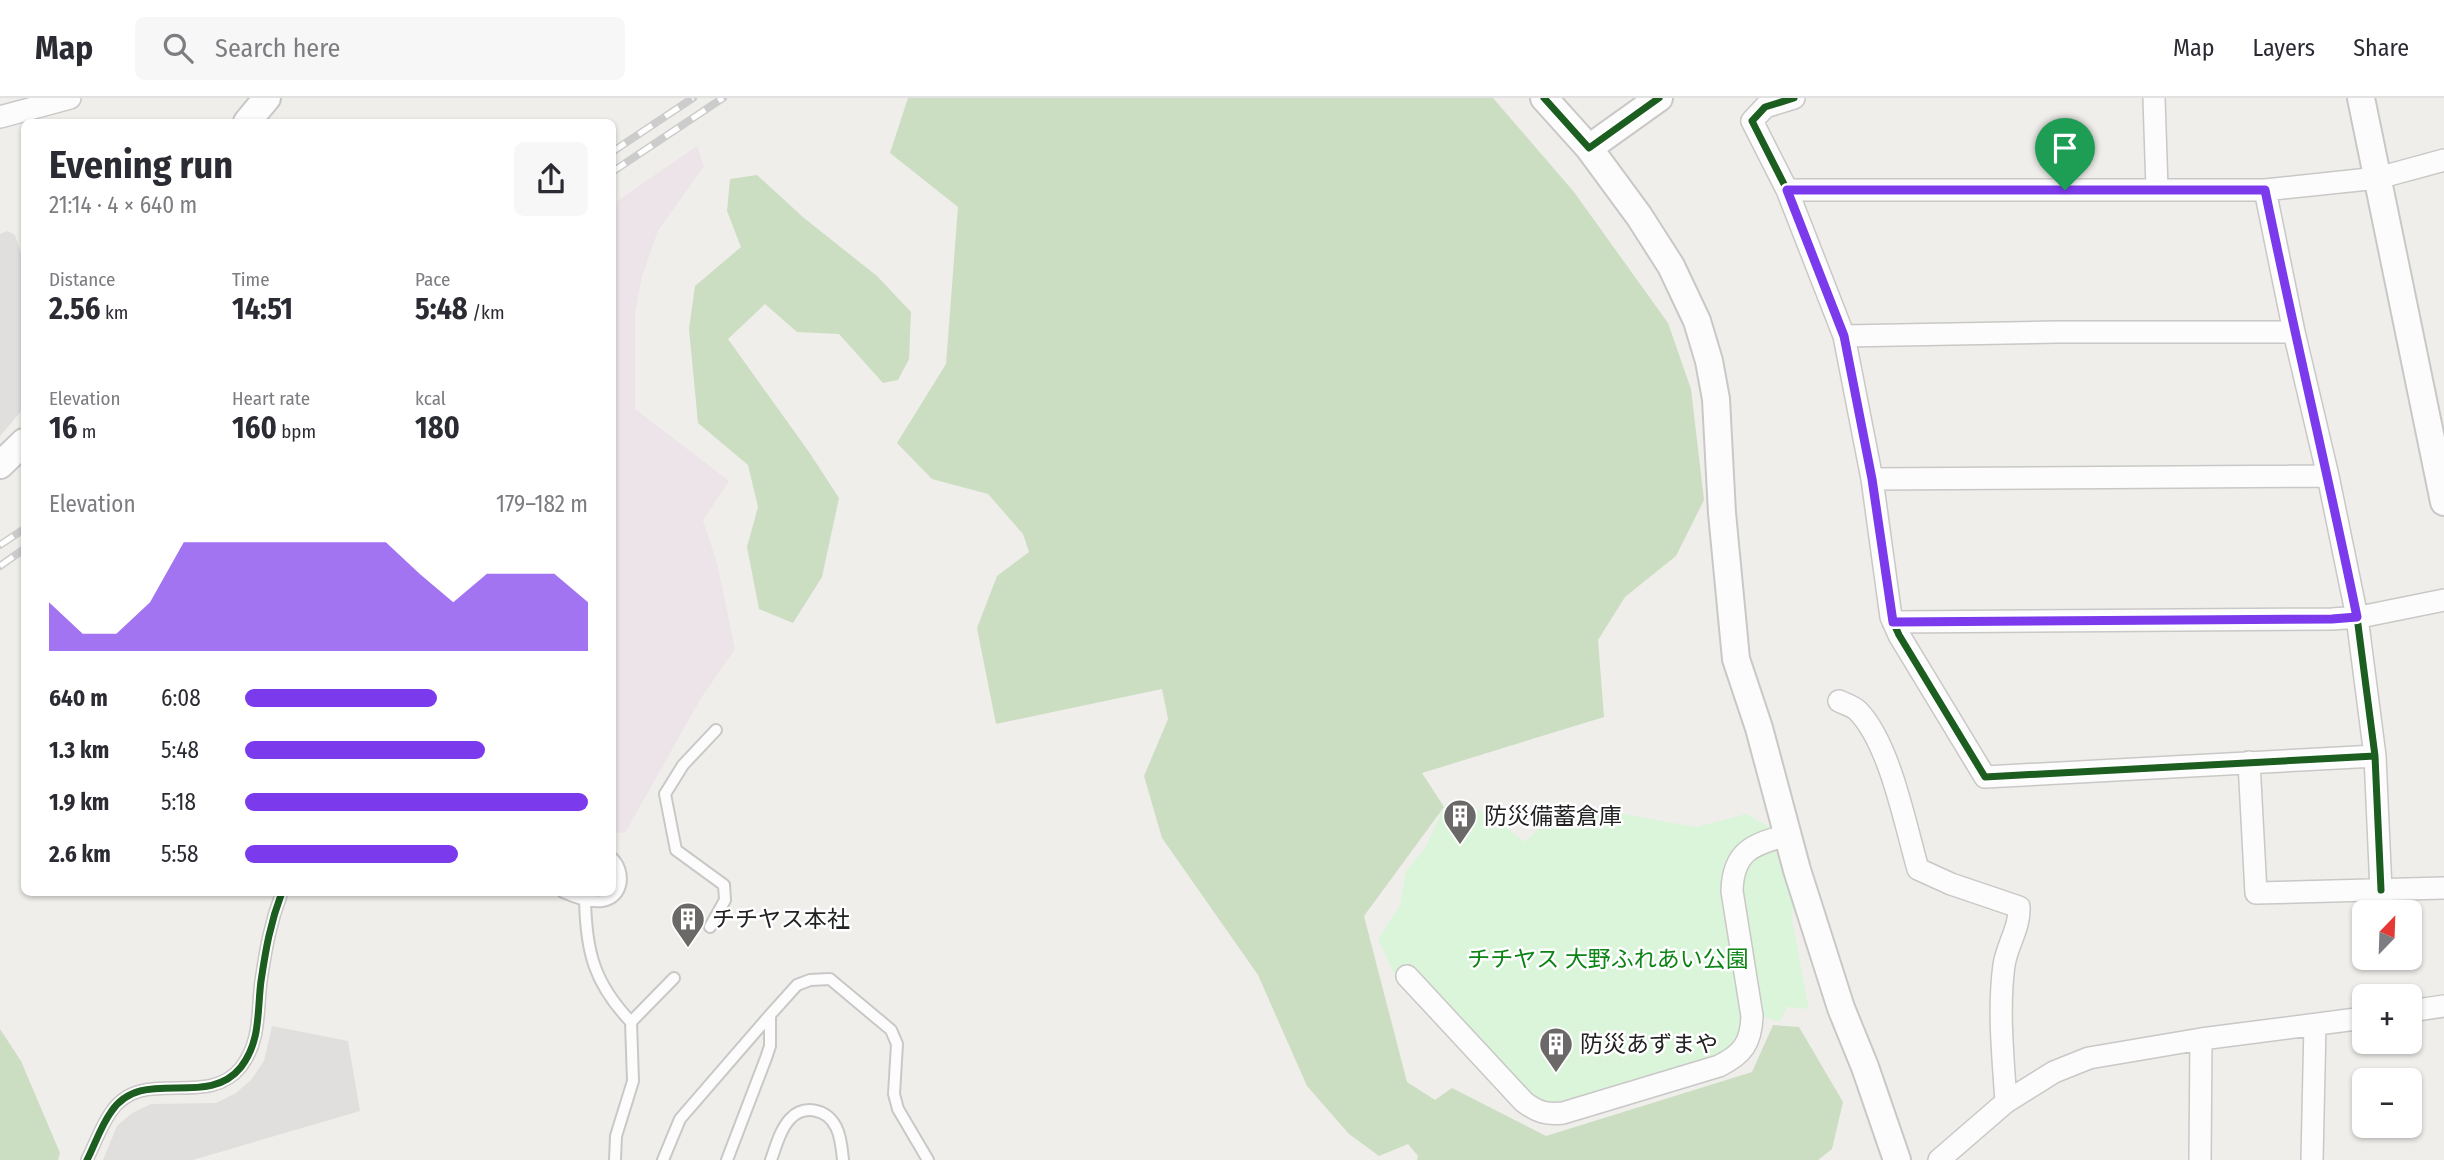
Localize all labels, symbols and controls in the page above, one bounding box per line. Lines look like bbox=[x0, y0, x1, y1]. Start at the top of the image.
search box bbox=[135, 17, 625, 80]
text: Map bbox=[35, 28, 93, 68]
icon: search bbox=[159, 29, 197, 67]
text: Search here bbox=[215, 33, 340, 64]
text: Map bbox=[2173, 34, 2215, 62]
text: Layers bbox=[2253, 34, 2315, 62]
text: Share bbox=[2353, 34, 2409, 62]
pin bbox=[2035, 118, 2095, 190]
icon: arrive bbox=[2046, 129, 2084, 167]
text: Evening run bbox=[49, 142, 233, 188]
button: share bbox=[514, 142, 588, 216]
text: 21:14 · 4 × 640 m bbox=[49, 191, 197, 219]
text: Distance bbox=[49, 268, 116, 291]
text: Time bbox=[232, 268, 270, 291]
text: Pace bbox=[415, 268, 450, 291]
text: 2.56 bbox=[49, 291, 100, 327]
text: 14:51 bbox=[232, 291, 293, 327]
text: 5:48 bbox=[415, 291, 468, 327]
text: km bbox=[100, 301, 128, 324]
text: /km bbox=[468, 301, 505, 324]
text: Elevation bbox=[49, 387, 121, 410]
text: Heart rate bbox=[232, 387, 310, 410]
text: kcal bbox=[415, 387, 446, 410]
text: 16 bbox=[49, 410, 77, 446]
text: 160 bbox=[232, 410, 277, 446]
text: 180 bbox=[415, 410, 460, 446]
text: m bbox=[77, 420, 96, 443]
text: bpm bbox=[277, 420, 316, 443]
text: Elevation bbox=[49, 490, 136, 518]
text: 179–182 m bbox=[496, 490, 588, 518]
text: 640 m bbox=[49, 684, 108, 712]
text: 6:08 bbox=[161, 684, 201, 712]
text: 1.3 km bbox=[49, 736, 109, 764]
text: 5:48 bbox=[161, 736, 199, 764]
text: 1.9 km bbox=[49, 788, 109, 816]
text: 5:18 bbox=[161, 788, 196, 816]
building icon: 防災備蓄倉庫 bbox=[1441, 797, 1479, 846]
place label: 防災備蓄倉庫 bbox=[1484, 802, 1622, 830]
text: 2.6 km bbox=[49, 840, 111, 868]
text: 5:58 bbox=[161, 840, 199, 868]
building icon: チチヤス本社 bbox=[669, 900, 707, 949]
north arrow bbox=[2352, 900, 2422, 970]
map controls bbox=[2352, 900, 2422, 1138]
place label: チチヤス本社 bbox=[712, 905, 850, 933]
park label: チチヤス 大野ふれあい公園 bbox=[1467, 945, 1749, 973]
button: + bbox=[2352, 984, 2422, 1054]
building icon: 防災あずまや bbox=[1537, 1025, 1575, 1074]
place label: 防災あずまや bbox=[1580, 1030, 1718, 1058]
button: − bbox=[2352, 1068, 2422, 1138]

